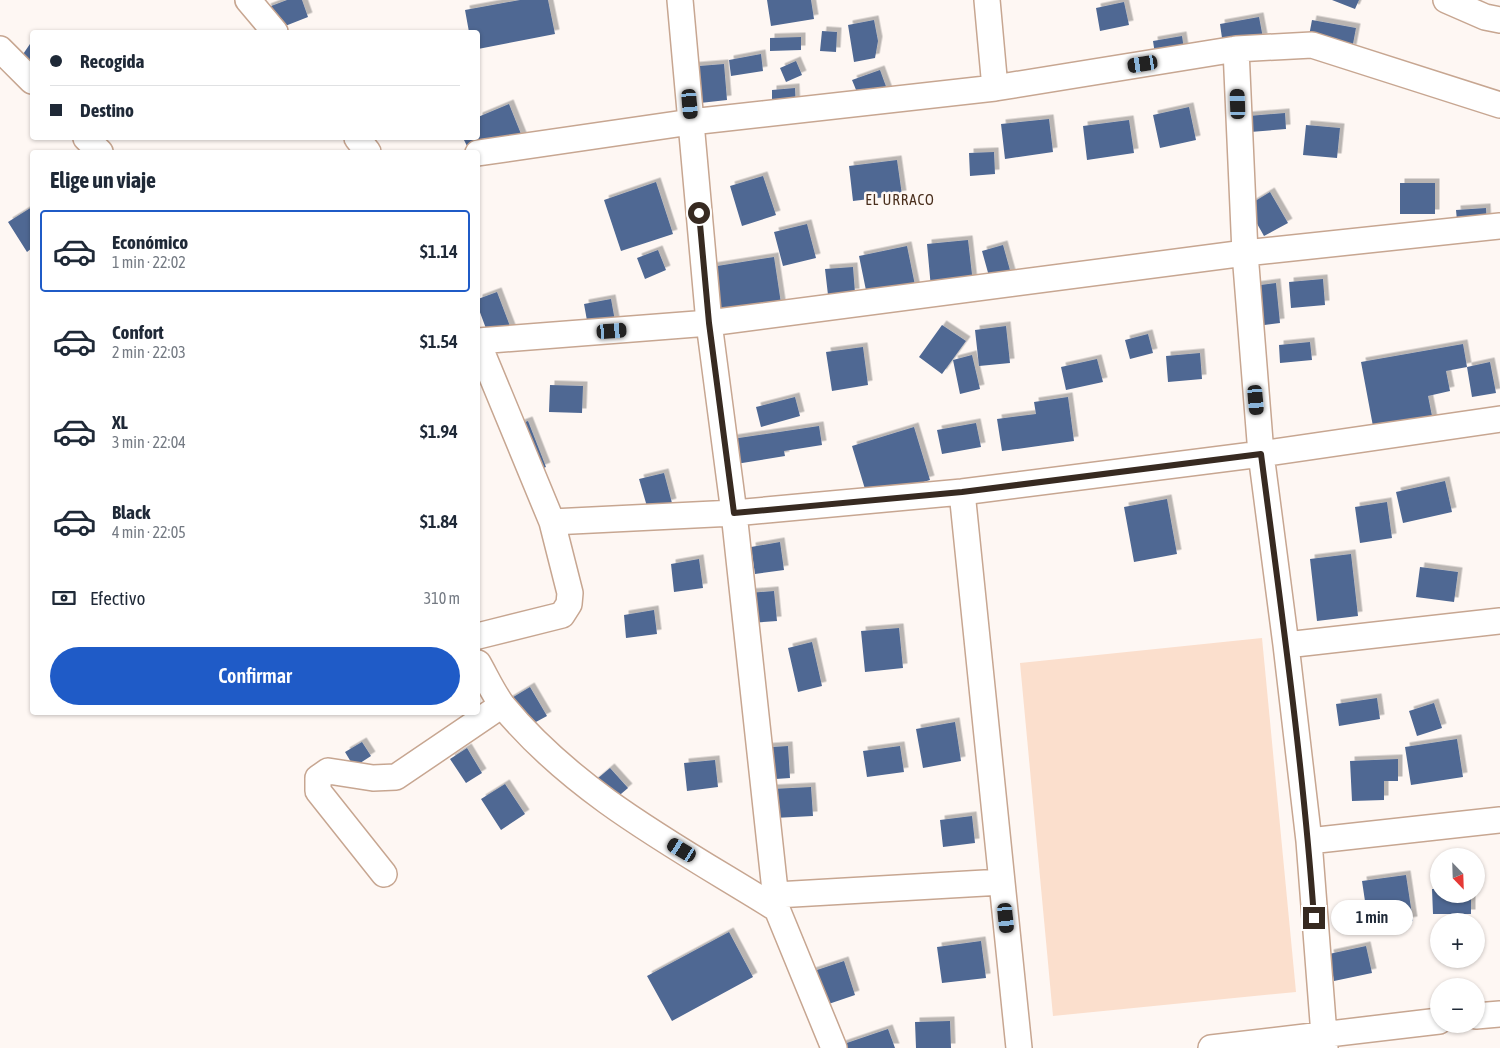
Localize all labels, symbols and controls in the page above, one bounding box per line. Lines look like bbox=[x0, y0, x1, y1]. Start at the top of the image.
text: Recogida bbox=[80, 50, 144, 72]
car bbox=[1127, 54, 1158, 74]
car bbox=[681, 88, 698, 120]
car bbox=[1229, 89, 1246, 119]
text: Destino bbox=[80, 99, 134, 121]
text: Elige un viaje bbox=[50, 167, 156, 193]
district label: EL URRACO bbox=[865, 191, 935, 208]
route start bbox=[688, 202, 710, 224]
icon: car bbox=[52, 229, 97, 274]
text: Económico bbox=[112, 231, 188, 253]
text: $1.14 bbox=[420, 240, 458, 262]
text: 1 min · 22:02 bbox=[112, 253, 186, 271]
icon: car bbox=[52, 319, 97, 364]
text: Confort bbox=[112, 321, 164, 343]
car bbox=[596, 322, 627, 340]
text: $1.54 bbox=[420, 330, 458, 352]
text: 2 min · 22:03 bbox=[112, 343, 186, 361]
car bbox=[1247, 384, 1264, 416]
icon: car bbox=[52, 409, 97, 454]
text: XL bbox=[112, 411, 128, 433]
text: $1.94 bbox=[420, 420, 458, 442]
text: 3 min · 22:04 bbox=[112, 433, 186, 451]
icon: car bbox=[52, 499, 97, 544]
text: Black bbox=[112, 501, 150, 523]
text: $1.84 bbox=[420, 510, 458, 532]
text: 4 min · 22:05 bbox=[112, 523, 186, 541]
icon: cash bbox=[50, 584, 78, 612]
text: Efectivo bbox=[90, 587, 145, 609]
text: 310 m bbox=[424, 589, 460, 607]
button: Confirmar bbox=[50, 647, 460, 705]
car bbox=[665, 836, 698, 864]
north arrow bbox=[1430, 848, 1485, 902]
map controls bbox=[1430, 848, 1485, 1033]
callout: 1 min bbox=[1332, 900, 1414, 936]
car bbox=[996, 902, 1015, 934]
route end bbox=[1303, 907, 1325, 929]
text: 1 min bbox=[1356, 908, 1388, 926]
button: + bbox=[1430, 913, 1485, 968]
button: − bbox=[1430, 978, 1485, 1033]

